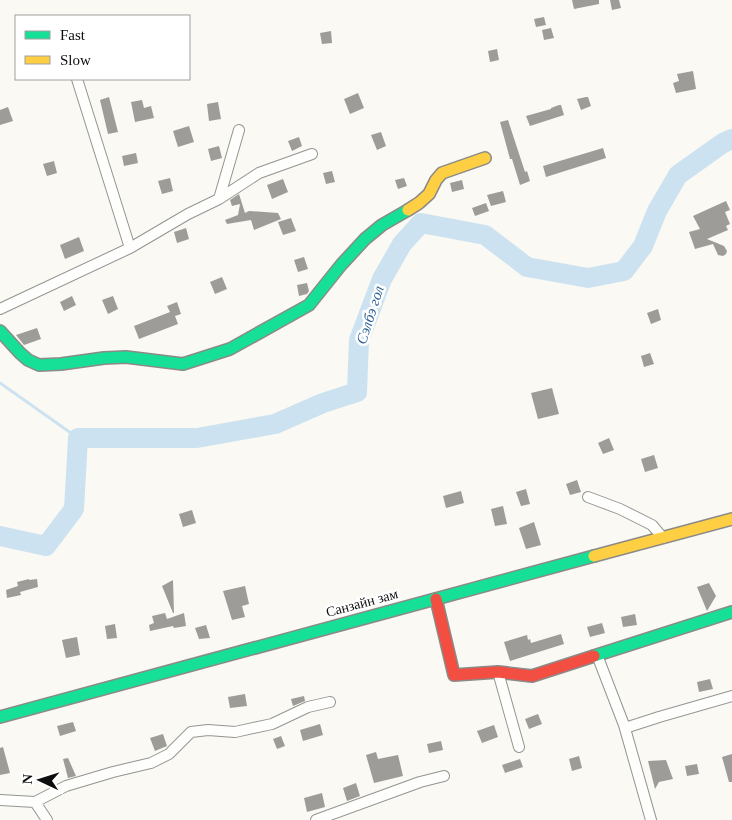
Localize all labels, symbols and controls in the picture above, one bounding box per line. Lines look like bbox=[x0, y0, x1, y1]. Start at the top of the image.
legend bbox=[15, 15, 190, 80]
text: Fast bbox=[60, 27, 86, 43]
text: Slow bbox=[60, 52, 91, 68]
water label: Сэлбэ гол bbox=[353, 283, 387, 346]
street label: Санзайн зам bbox=[324, 586, 400, 620]
north arrow bbox=[15, 755, 65, 805]
text: N bbox=[20, 774, 35, 785]

